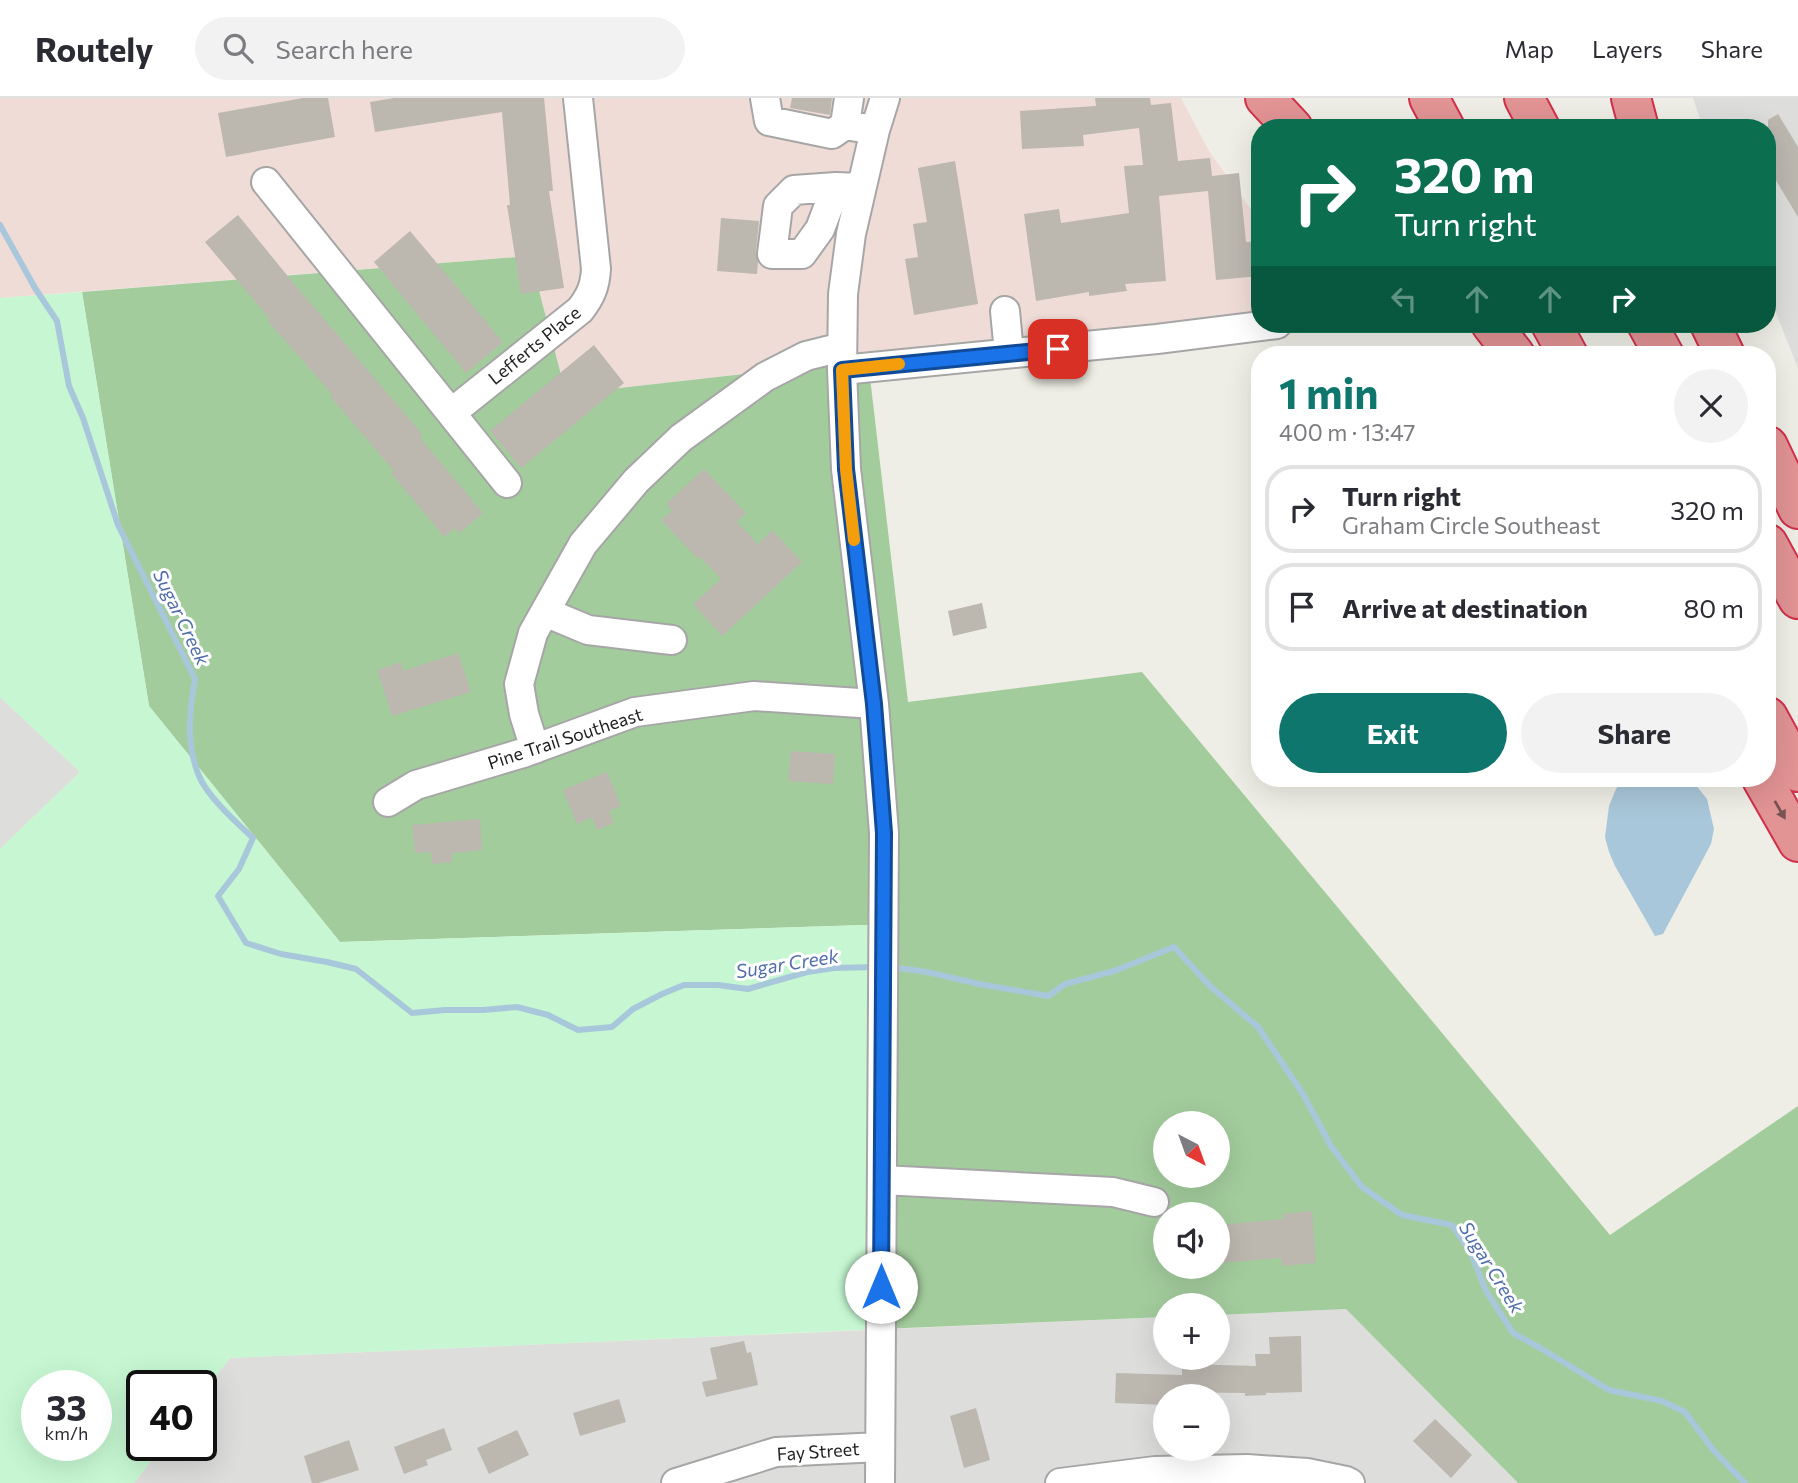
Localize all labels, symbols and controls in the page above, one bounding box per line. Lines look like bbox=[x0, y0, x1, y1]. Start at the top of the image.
search box bbox=[195, 17, 685, 80]
text: Routely bbox=[35, 28, 153, 69]
icon: search bbox=[219, 29, 257, 67]
text: Search here bbox=[275, 33, 413, 64]
text: Map bbox=[1505, 34, 1554, 63]
text: Layers bbox=[1592, 34, 1663, 63]
text: Share bbox=[1701, 34, 1763, 63]
text: 320 m bbox=[1394, 143, 1535, 203]
icon: right bbox=[1279, 147, 1370, 238]
text: Turn right bbox=[1394, 203, 1537, 243]
icon: left bbox=[1385, 280, 1423, 318]
icon: ahead bbox=[1458, 280, 1496, 318]
icon: ahead bbox=[1531, 280, 1569, 318]
icon: right bbox=[1604, 280, 1642, 318]
street label: Lefferts Place bbox=[483, 301, 585, 389]
pin bbox=[1028, 319, 1088, 379]
icon: arrive bbox=[1039, 330, 1077, 368]
text: 1 min bbox=[1279, 366, 1379, 418]
button: close bbox=[1674, 369, 1748, 443]
text: 400 m · 13:47 bbox=[1279, 418, 1415, 446]
text: Turn right bbox=[1342, 480, 1461, 511]
icon: right bbox=[1283, 490, 1321, 528]
text: 320 m bbox=[1670, 494, 1744, 525]
text: Graham Circle Southeast bbox=[1342, 511, 1600, 539]
water label: Sugar Creek bbox=[149, 565, 215, 669]
icon: arrive bbox=[1283, 588, 1321, 626]
text: Arrive at destination bbox=[1342, 592, 1588, 623]
text: 80 m bbox=[1684, 592, 1744, 623]
button: Exit bbox=[1279, 693, 1507, 773]
button: Share bbox=[1521, 693, 1748, 773]
street label: Pine Trail Southeast bbox=[485, 703, 645, 773]
one-way arrow bbox=[1774, 801, 1786, 820]
water label: Sugar Creek bbox=[734, 943, 841, 982]
north arrow bbox=[1153, 1111, 1230, 1188]
map controls bbox=[1153, 1111, 1230, 1461]
button: sound bbox=[1153, 1202, 1230, 1279]
water label: Sugar Creek bbox=[1455, 1217, 1530, 1318]
position arrow bbox=[844, 1250, 918, 1324]
button: + bbox=[1153, 1293, 1230, 1370]
speed limit sign: 40 bbox=[126, 1370, 217, 1461]
button: − bbox=[1153, 1384, 1230, 1461]
text: 33 bbox=[46, 1385, 87, 1428]
text: km/h bbox=[45, 1422, 88, 1444]
street label: Fay Street bbox=[776, 1437, 860, 1465]

